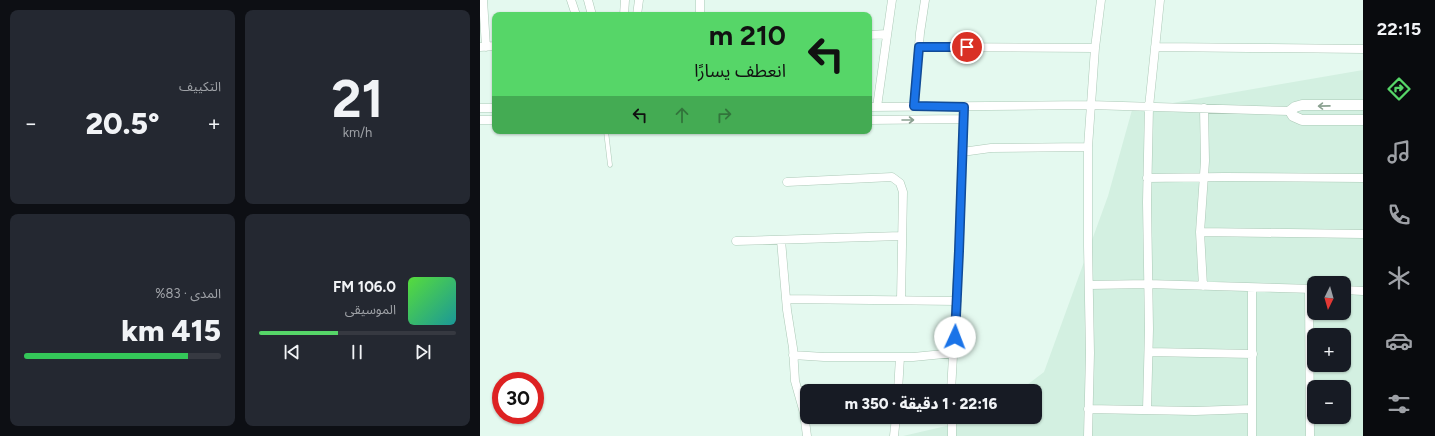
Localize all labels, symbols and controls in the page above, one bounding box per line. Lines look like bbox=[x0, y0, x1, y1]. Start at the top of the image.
text: 210 m bbox=[709, 18, 786, 52]
text: 22:15 bbox=[1377, 18, 1421, 40]
icon: left bbox=[800, 28, 852, 80]
pin bbox=[950, 30, 984, 64]
icon: arrive bbox=[956, 36, 978, 58]
text: انعطف يسارًا bbox=[694, 60, 786, 82]
text: 21 bbox=[331, 68, 384, 130]
icon: directions bbox=[1385, 75, 1413, 103]
text: التكييف bbox=[179, 79, 221, 94]
one-way arrow bbox=[1318, 102, 1331, 110]
icon: left bbox=[629, 104, 651, 126]
icon: ahead bbox=[671, 104, 693, 126]
icon: right bbox=[713, 104, 735, 126]
text: 20.5° bbox=[85, 105, 160, 142]
text: − bbox=[24, 110, 38, 137]
text: + bbox=[207, 110, 221, 137]
one-way arrow bbox=[901, 116, 914, 124]
text: km/h bbox=[343, 125, 372, 140]
icon: music bbox=[1385, 138, 1413, 166]
icon: phone bbox=[1385, 201, 1413, 229]
icon: climate bbox=[1385, 264, 1413, 292]
north arrow bbox=[1307, 276, 1351, 320]
map controls bbox=[1307, 276, 1351, 424]
text: 106.0 FM bbox=[333, 278, 396, 296]
text: المدى · 83% bbox=[155, 286, 221, 301]
text: الموسيقى bbox=[345, 302, 396, 317]
text: 415 km bbox=[121, 312, 221, 349]
position arrow bbox=[934, 316, 976, 358]
icon: car bbox=[1385, 327, 1413, 355]
button: + bbox=[1307, 328, 1351, 372]
icon: previous bbox=[281, 341, 303, 363]
icon: pause bbox=[346, 341, 368, 363]
icon: next bbox=[412, 341, 434, 363]
speed limit sign: 30 bbox=[492, 372, 544, 424]
button: − bbox=[1307, 380, 1351, 424]
icon: filters bbox=[1385, 390, 1413, 418]
text: 22:16 · 1 دقيقة · 350 m bbox=[845, 395, 997, 413]

